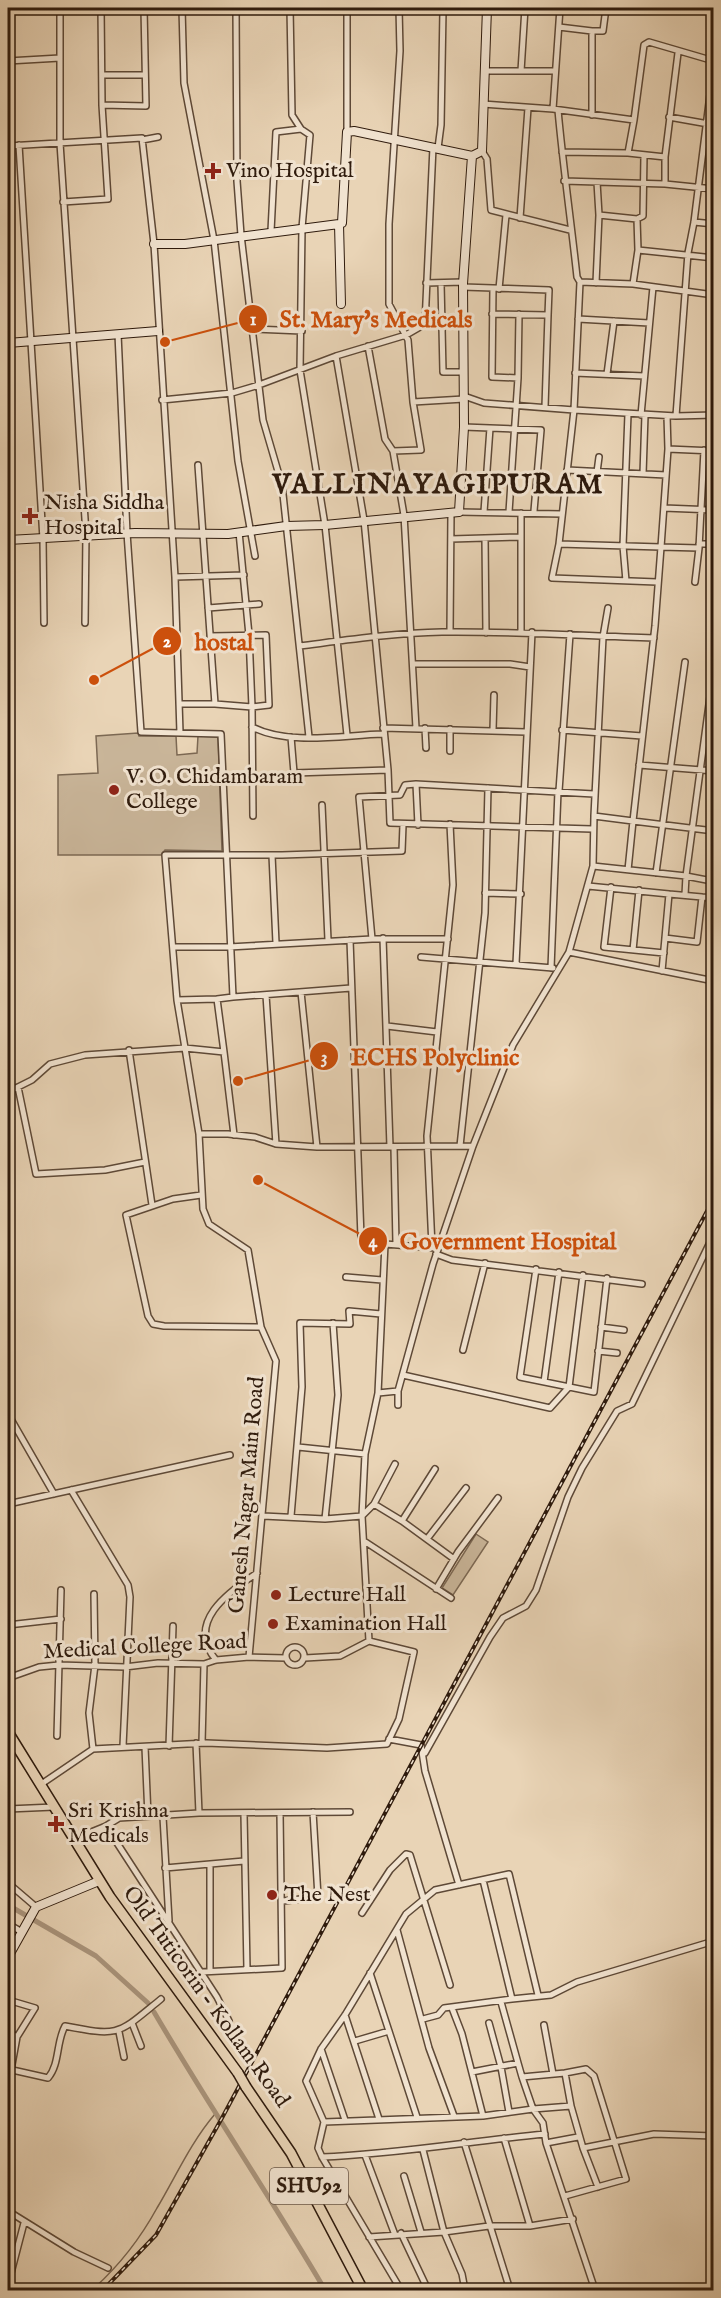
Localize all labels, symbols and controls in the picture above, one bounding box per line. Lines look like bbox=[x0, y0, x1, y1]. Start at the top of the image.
place label: Vino Hospital bbox=[225, 157, 354, 185]
marker: Vino Hospital bbox=[204, 162, 222, 180]
callout: St. Mary's Medicals bbox=[238, 298, 485, 340]
text: St. Mary's Medicals bbox=[280, 305, 473, 336]
text: 1 bbox=[250, 309, 257, 332]
district label: VALLINAYAGIPURAM bbox=[271, 468, 604, 503]
place label: Nisha Siddha Hospital bbox=[44, 489, 165, 542]
marker: Nisha Siddha Hospital bbox=[21, 507, 39, 525]
callout: hostal bbox=[152, 620, 266, 662]
text: hostal bbox=[193, 628, 254, 659]
text: 2 bbox=[163, 631, 172, 654]
place label: V. O. Chidambaram College bbox=[125, 763, 303, 816]
marker: V. O. Chidambaram College bbox=[107, 783, 121, 797]
callout: ECHS Polyclinic bbox=[309, 1035, 531, 1077]
text: ECHS Polyclinic bbox=[351, 1043, 519, 1074]
text: 3 bbox=[321, 1047, 327, 1070]
callout: Government Hospital bbox=[358, 1220, 628, 1262]
text: Government Hospital bbox=[400, 1227, 617, 1258]
text: 4 bbox=[369, 1231, 379, 1254]
street label: Ganesh Nagar Main Road bbox=[223, 1375, 271, 1615]
place label: Lecture Hall bbox=[288, 1581, 406, 1609]
marker: Lecture Hall bbox=[269, 1588, 283, 1602]
place label: Examination Hall bbox=[285, 1610, 447, 1638]
marker: Examination Hall bbox=[266, 1617, 280, 1631]
street label: Medical College Road bbox=[42, 1628, 248, 1666]
place label: Sri Krishna Medicals bbox=[68, 1797, 169, 1850]
marker: Sri Krishna Medicals bbox=[49, 1817, 63, 1831]
street label: Old Tuticorin - Kollam Road bbox=[116, 1881, 296, 2113]
place label: The Nest bbox=[284, 1881, 371, 1909]
marker: The Nest bbox=[265, 1888, 279, 1902]
road number: SHU92 bbox=[270, 2168, 348, 2204]

